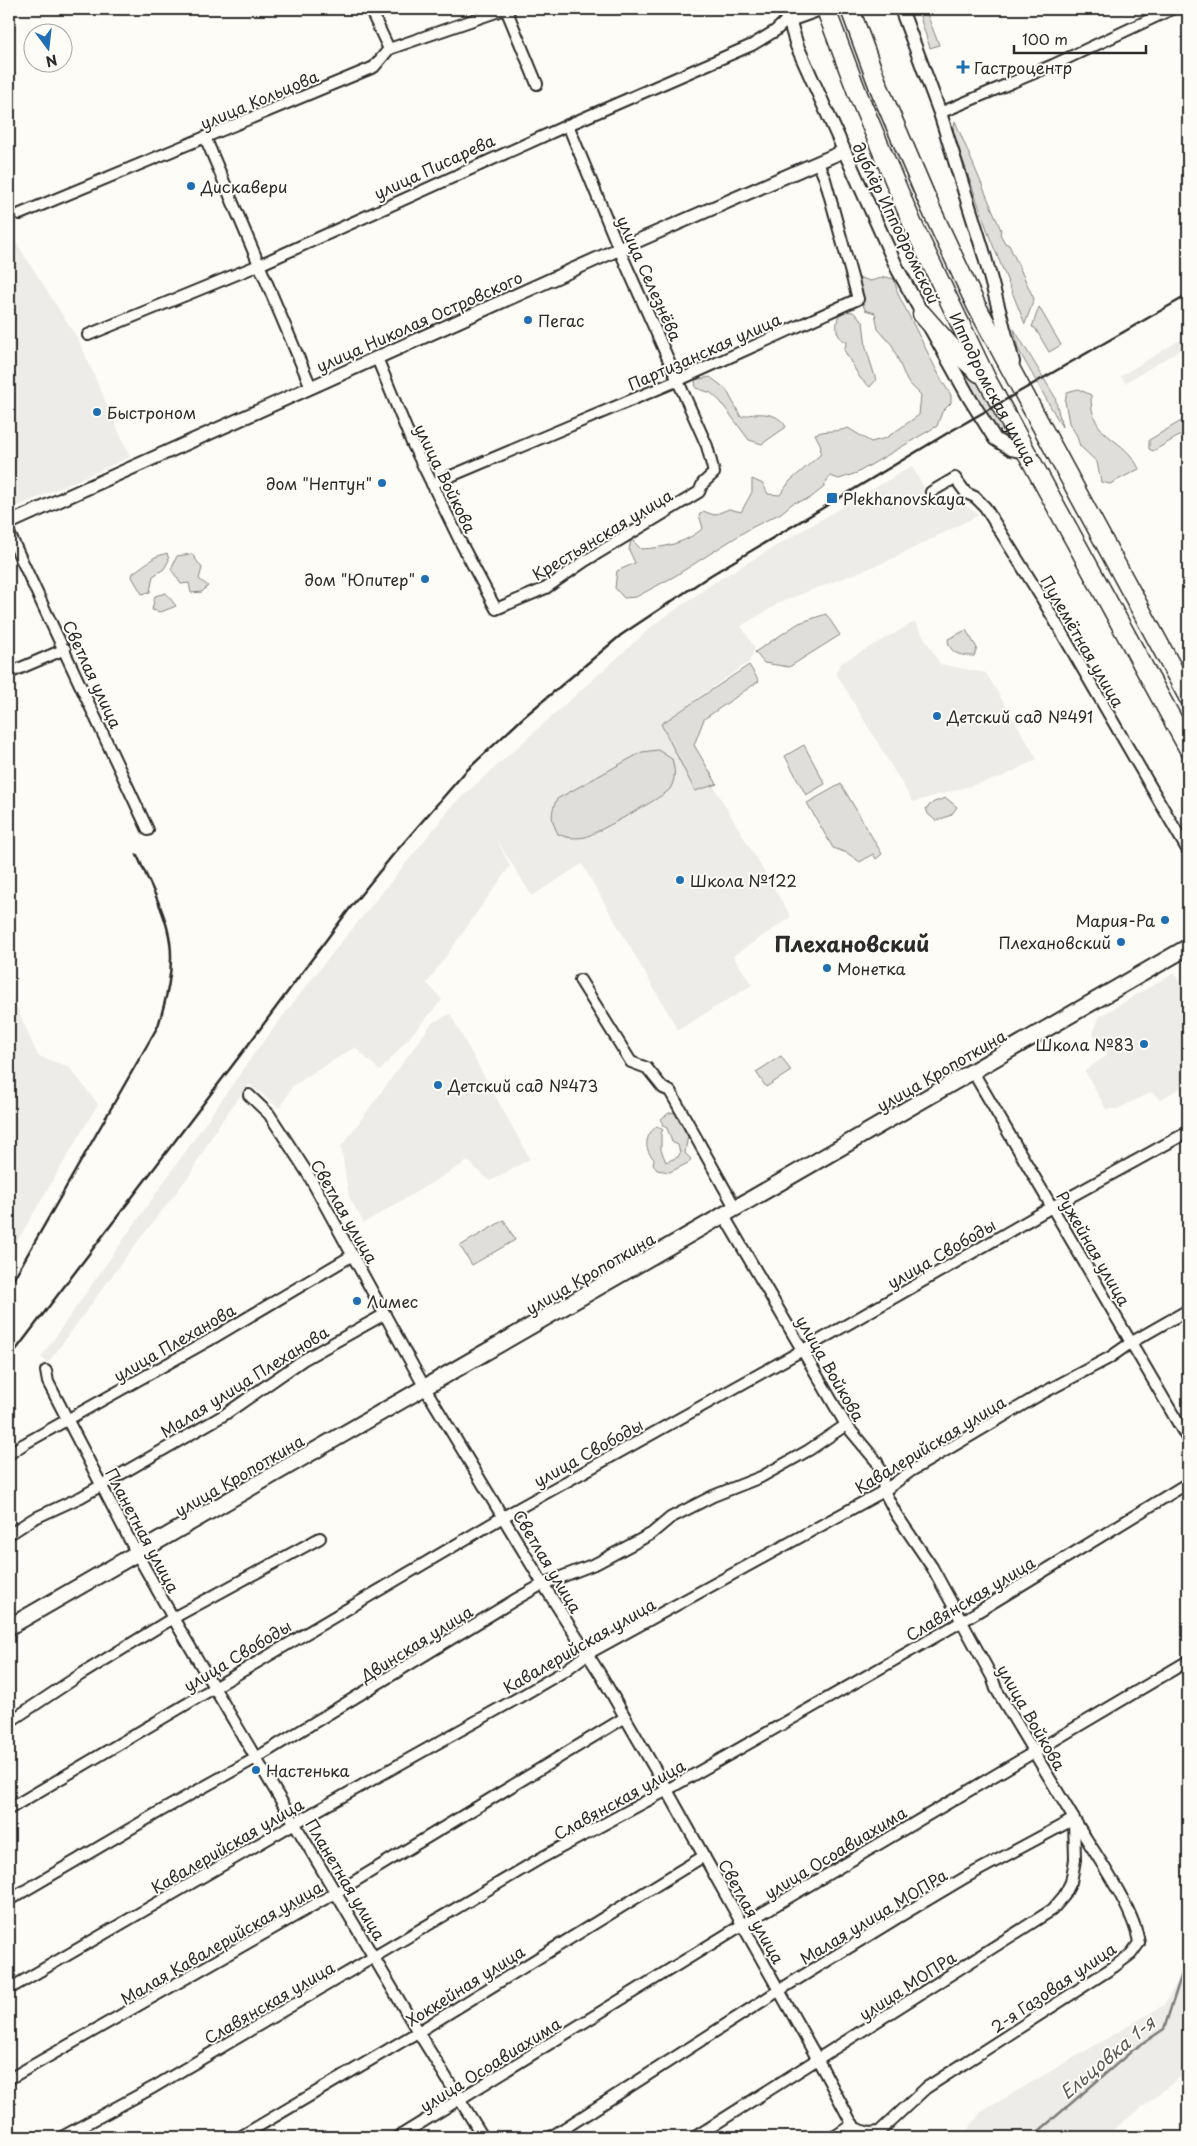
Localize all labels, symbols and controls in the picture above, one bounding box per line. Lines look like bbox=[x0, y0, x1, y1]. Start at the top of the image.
north arrow bbox=[22, 22, 72, 72]
scale bar bbox=[1014, 22, 1147, 54]
text: 100 m bbox=[1022, 27, 1068, 50]
text: N bbox=[43, 49, 60, 73]
place label: Гастроцентр bbox=[974, 55, 1072, 79]
marker: Гастроцентр bbox=[956, 60, 970, 74]
street label: улица Кольцова bbox=[196, 63, 322, 135]
street label: улица Писарева bbox=[370, 127, 498, 205]
street label: дублёр Ипподромской bbox=[847, 138, 947, 308]
place label: Дискавери bbox=[200, 174, 287, 198]
marker: Дискавери bbox=[185, 180, 197, 192]
street label: улица Селезнёва bbox=[612, 212, 688, 344]
street label: улица Николая Островского bbox=[312, 265, 526, 377]
street label: Партизанская улица bbox=[624, 306, 784, 396]
place label: Пегас bbox=[538, 308, 584, 332]
street label: Ипподромская улица bbox=[944, 308, 1043, 470]
marker: Пегас bbox=[522, 314, 534, 326]
place label: Быстроном bbox=[107, 400, 196, 424]
marker: Быстроном bbox=[91, 406, 103, 418]
street label: улица Войкова bbox=[409, 419, 483, 537]
place label: дом "Нептун" bbox=[266, 471, 372, 495]
marker: дом "Нептун" bbox=[376, 477, 388, 489]
street label: Крестьянская улица bbox=[527, 482, 677, 586]
place label: Plekhanovskaya bbox=[843, 486, 965, 510]
marker: Plekhanovskaya bbox=[825, 491, 839, 505]
place label: дом "Юпитер" bbox=[304, 567, 415, 591]
street label: Пулемётная улица bbox=[1035, 570, 1131, 712]
marker: дом "Юпитер" bbox=[419, 573, 431, 585]
street label: Светлая улица bbox=[57, 616, 129, 732]
place label: Детский сад №491 bbox=[946, 704, 1093, 728]
marker: Детский сад №491 bbox=[931, 710, 943, 722]
place label: Школа №122 bbox=[690, 868, 797, 892]
marker: Школа №122 bbox=[674, 874, 686, 886]
place label: Мария-Ра bbox=[1075, 908, 1155, 932]
marker: Мария-Ра bbox=[1159, 914, 1171, 926]
district label: Плехановский bbox=[775, 927, 929, 959]
place label: Плехановский bbox=[999, 930, 1111, 954]
marker: Плехановский bbox=[1115, 936, 1127, 948]
place label: Монетка bbox=[837, 956, 906, 980]
marker: Монетка bbox=[821, 962, 833, 974]
street label: улица Кропоткина bbox=[872, 1023, 1010, 1117]
place label: Школа №83 bbox=[1036, 1032, 1134, 1056]
marker: Школа №83 bbox=[1138, 1038, 1150, 1050]
place label: Детский сад №473 bbox=[447, 1073, 598, 1097]
marker: Детский сад №473 bbox=[432, 1079, 444, 1091]
street label: Светлая улица bbox=[305, 1154, 385, 1268]
street label: Ружейная улица bbox=[1051, 1186, 1137, 1310]
street label: улица Свободы bbox=[882, 1212, 1000, 1294]
street label: улица Кропоткина bbox=[521, 1226, 659, 1320]
place label: Лимес bbox=[367, 1289, 418, 1313]
marker: Лимес bbox=[351, 1295, 363, 1307]
street label: улица Плеханова bbox=[108, 1297, 240, 1387]
street label: улица Войкова bbox=[791, 1311, 871, 1425]
street label: Малая улица Плеханова bbox=[155, 1319, 333, 1443]
street label: Кавалерийская улица bbox=[850, 1389, 1010, 1499]
street label: улица Свободы bbox=[529, 1412, 647, 1492]
street label: улица Кропоткина bbox=[170, 1428, 308, 1522]
street label: Планетная улица bbox=[100, 1463, 186, 1597]
street label: Светлая улица bbox=[508, 1505, 588, 1617]
street label: Славянская улица bbox=[901, 1550, 1039, 1646]
street label: Кавалерийская улица bbox=[498, 1592, 660, 1698]
street label: Двинская улица bbox=[354, 1599, 477, 1688]
street label: улица Свободы bbox=[179, 1613, 295, 1697]
street label: улица Войкова bbox=[992, 1660, 1072, 1774]
street label: Славянская улица bbox=[549, 1753, 689, 1845]
place label: Настенька bbox=[266, 1758, 349, 1782]
marker: Настенька bbox=[250, 1764, 262, 1776]
street label: Кавалерийская улица bbox=[146, 1792, 308, 1898]
street label: улица Осоавиахима bbox=[759, 1800, 911, 1904]
street label: Планетная улица bbox=[300, 1814, 392, 1944]
street label: Светлая улица bbox=[713, 1854, 791, 1968]
street label: Малая улица МОПРа bbox=[795, 1862, 951, 1970]
street label: Малая Кавалерийская улица bbox=[115, 1874, 327, 2010]
street label: 2-я Газовая улица bbox=[986, 1936, 1120, 2038]
street label: Хоккейная улица bbox=[401, 1939, 529, 2031]
street label: улица МОПРа bbox=[854, 1945, 960, 2025]
street label: Славянская улица bbox=[199, 1955, 339, 2049]
water label: Ельцовка 1-я bbox=[1054, 2008, 1161, 2105]
street label: улица Осоавиахима bbox=[415, 2011, 565, 2117]

